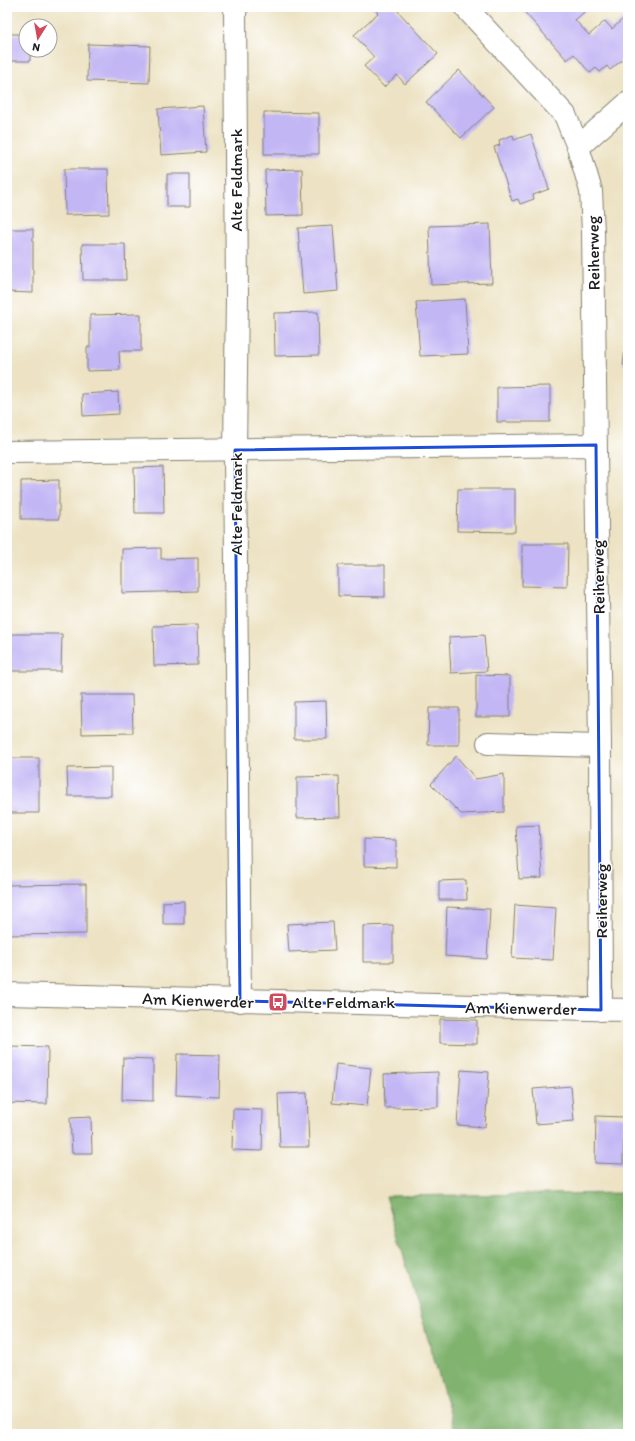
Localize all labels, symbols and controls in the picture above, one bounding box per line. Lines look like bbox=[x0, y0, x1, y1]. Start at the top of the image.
north arrow bbox=[18, 18, 58, 58]
text: N bbox=[31, 40, 41, 54]
street label: Alte Feldmark bbox=[226, 128, 246, 232]
street label: Reiherweg bbox=[582, 215, 604, 291]
street label: Alte Feldmark bbox=[226, 452, 246, 556]
street label: Reiherweg bbox=[587, 539, 609, 615]
street label: Reiherweg bbox=[591, 863, 611, 938]
street label: Am Kienwerder bbox=[142, 988, 254, 1012]
bus stop icon: Alte Feldmark bbox=[267, 991, 289, 1013]
place label: Alte Feldmark bbox=[292, 992, 395, 1012]
street label: Am Kienwerder bbox=[465, 997, 577, 1019]

